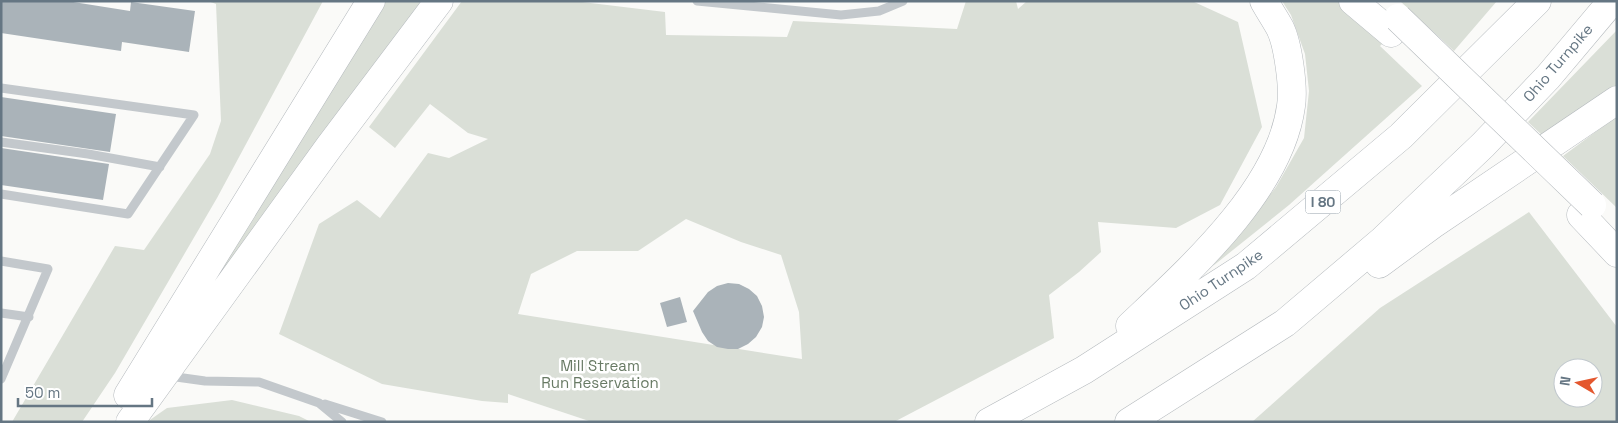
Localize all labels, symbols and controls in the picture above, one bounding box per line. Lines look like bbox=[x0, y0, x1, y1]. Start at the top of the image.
street label: Ohio Turnpike bbox=[1519, 20, 1597, 106]
road number: I 80 bbox=[1306, 190, 1340, 213]
street label: Ohio Turnpike bbox=[1175, 244, 1266, 315]
park label: Mill Stream Run Reservation bbox=[541, 356, 659, 392]
north arrow bbox=[1553, 358, 1603, 408]
text: N bbox=[1556, 375, 1575, 387]
scale bar bbox=[18, 376, 151, 408]
text: 50 m bbox=[25, 383, 60, 402]

